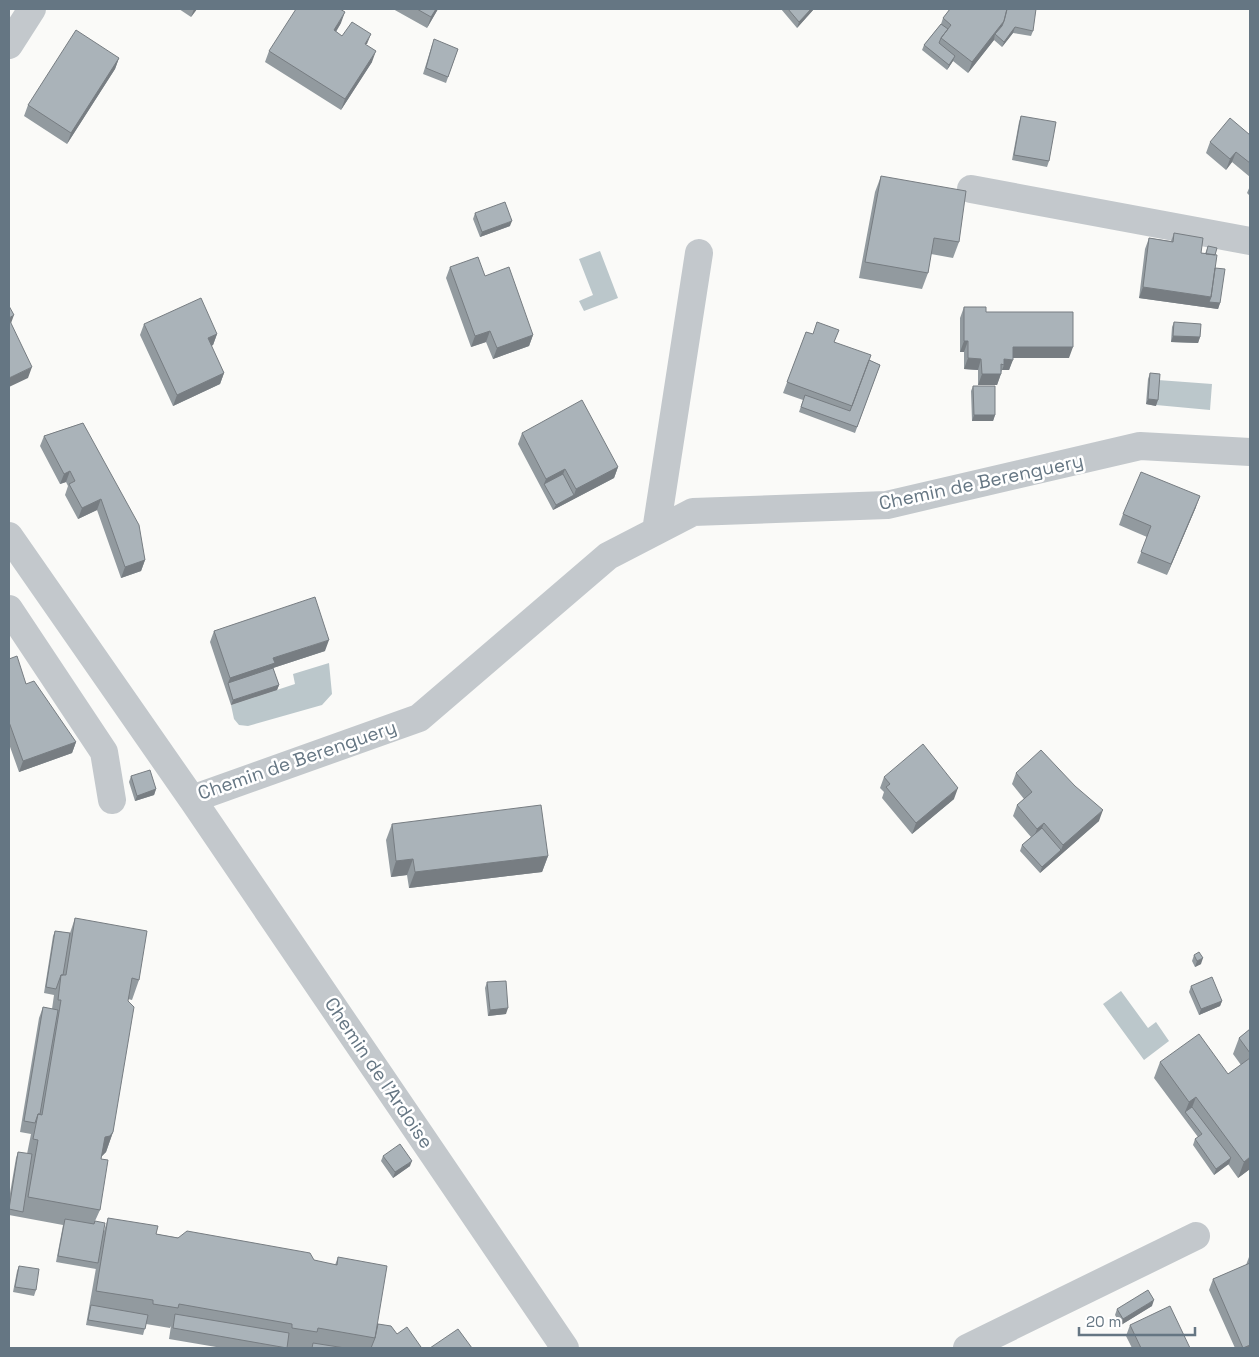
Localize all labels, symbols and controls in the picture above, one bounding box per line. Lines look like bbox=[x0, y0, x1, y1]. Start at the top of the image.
street label: Chemin de Berenguery bbox=[876, 448, 1086, 516]
street label: Chemin de Berenguery bbox=[194, 714, 400, 806]
street label: Chemin de l'Ardoise bbox=[319, 992, 439, 1154]
scale bar bbox=[1079, 1304, 1195, 1336]
text: 20 m bbox=[1086, 1312, 1121, 1331]

